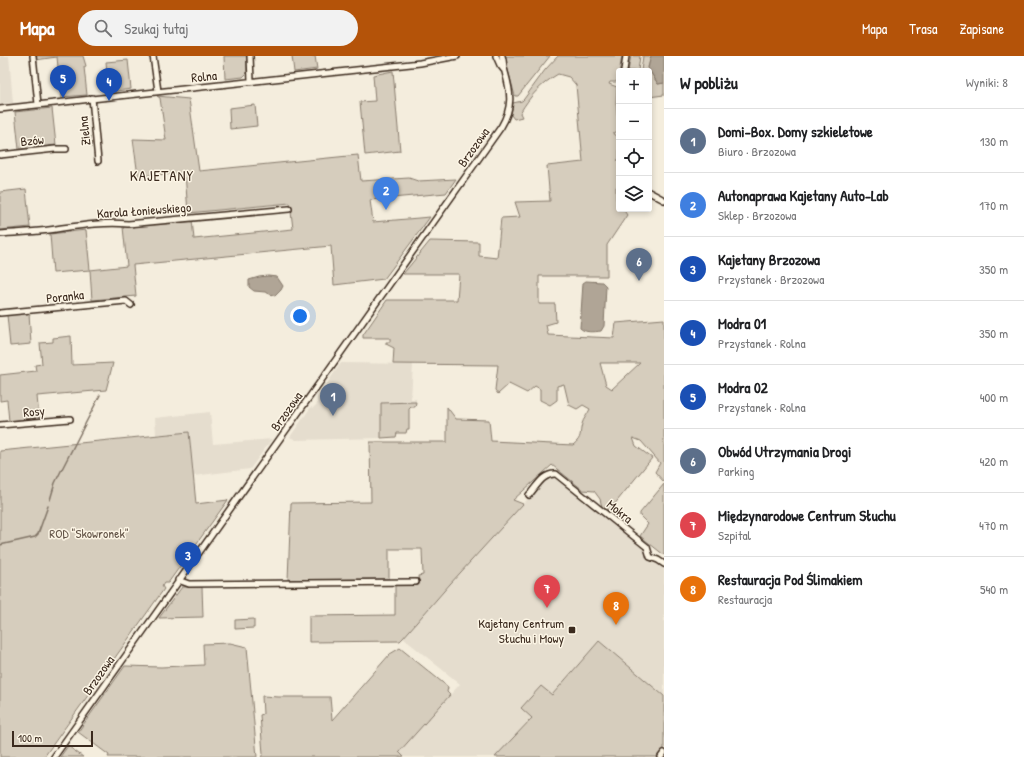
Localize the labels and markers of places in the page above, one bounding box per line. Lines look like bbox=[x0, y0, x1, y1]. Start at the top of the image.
pin: 5 bbox=[50, 65, 76, 98]
pin: 4 bbox=[96, 68, 122, 101]
pin: 2 bbox=[373, 177, 399, 210]
pin: 6 bbox=[626, 248, 652, 281]
pin: 1 bbox=[320, 383, 346, 416]
pin: 3 bbox=[175, 542, 201, 575]
pin: 7 bbox=[534, 575, 560, 608]
pin: 8 bbox=[603, 592, 629, 625]
place label: Kajetany Centrum Słuchu i Mowy bbox=[478, 614, 564, 647]
marker: Kajetany Centrum Słuchu i Mowy bbox=[567, 625, 577, 635]

